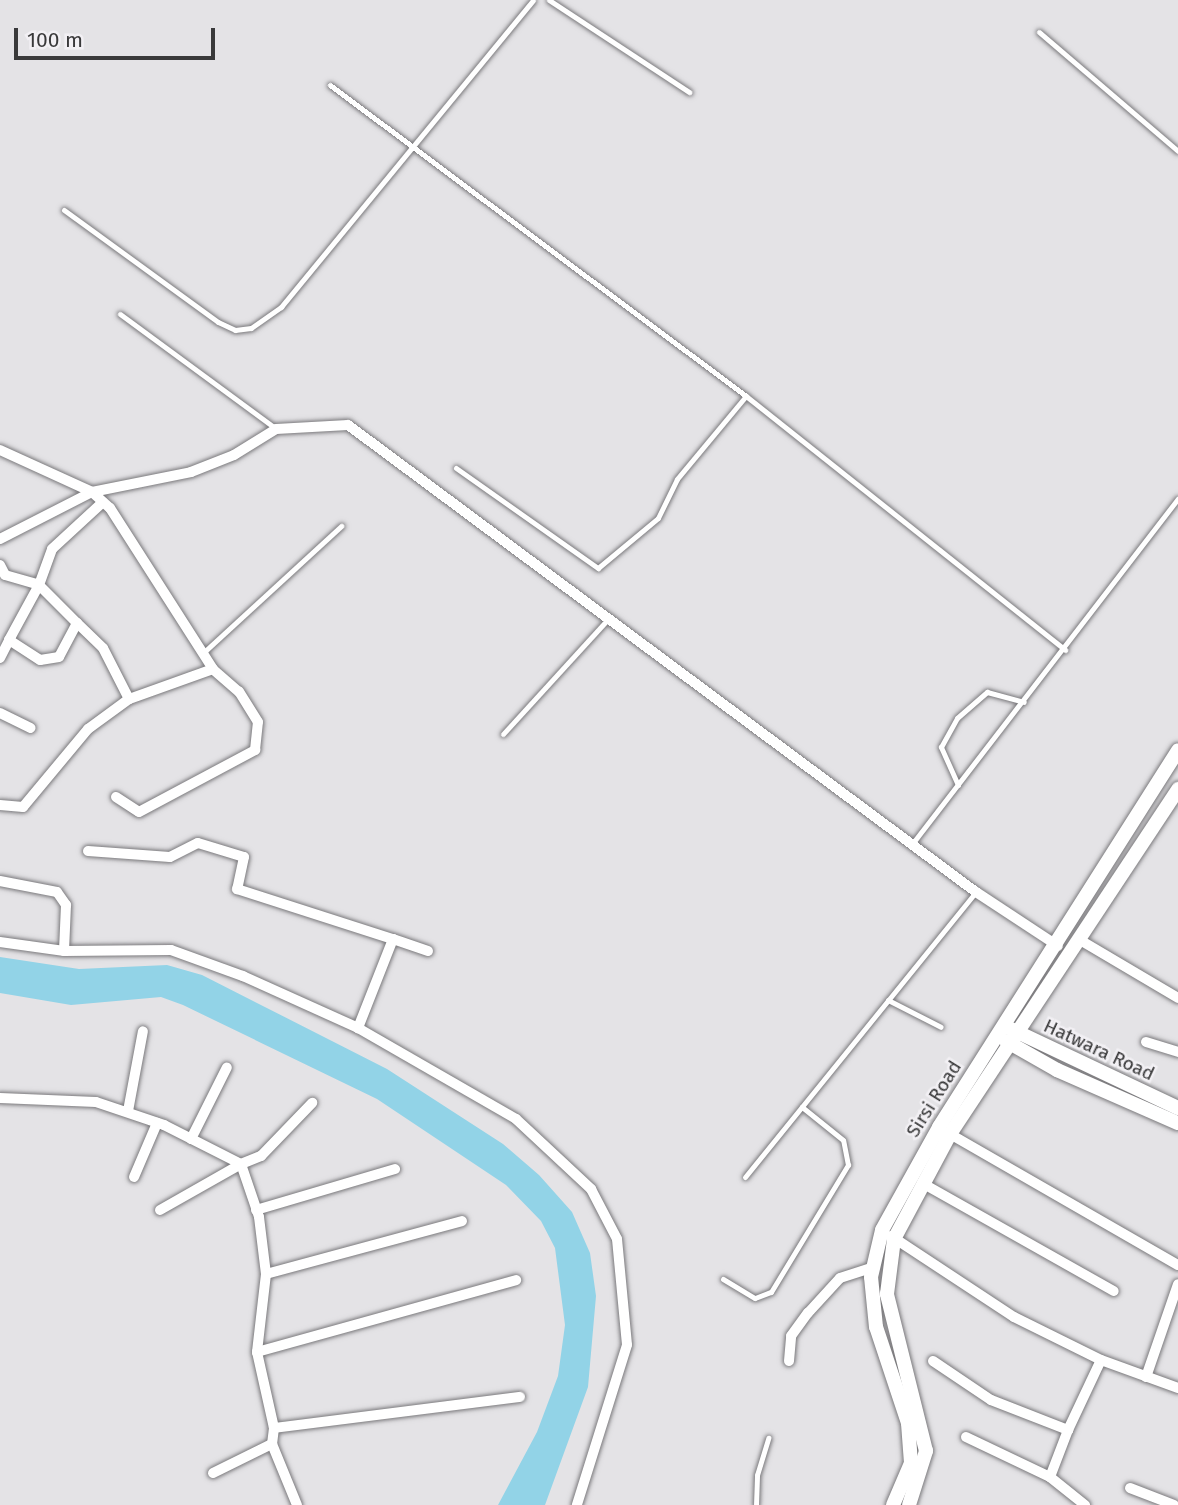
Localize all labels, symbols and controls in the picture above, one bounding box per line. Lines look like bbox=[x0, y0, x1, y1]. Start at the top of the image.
scale bar bbox=[18, 14, 219, 58]
text: 100 m bbox=[27, 27, 83, 53]
street label: Hatwara Road bbox=[1040, 1014, 1158, 1086]
street label: Sirsi Road bbox=[902, 1057, 966, 1141]

